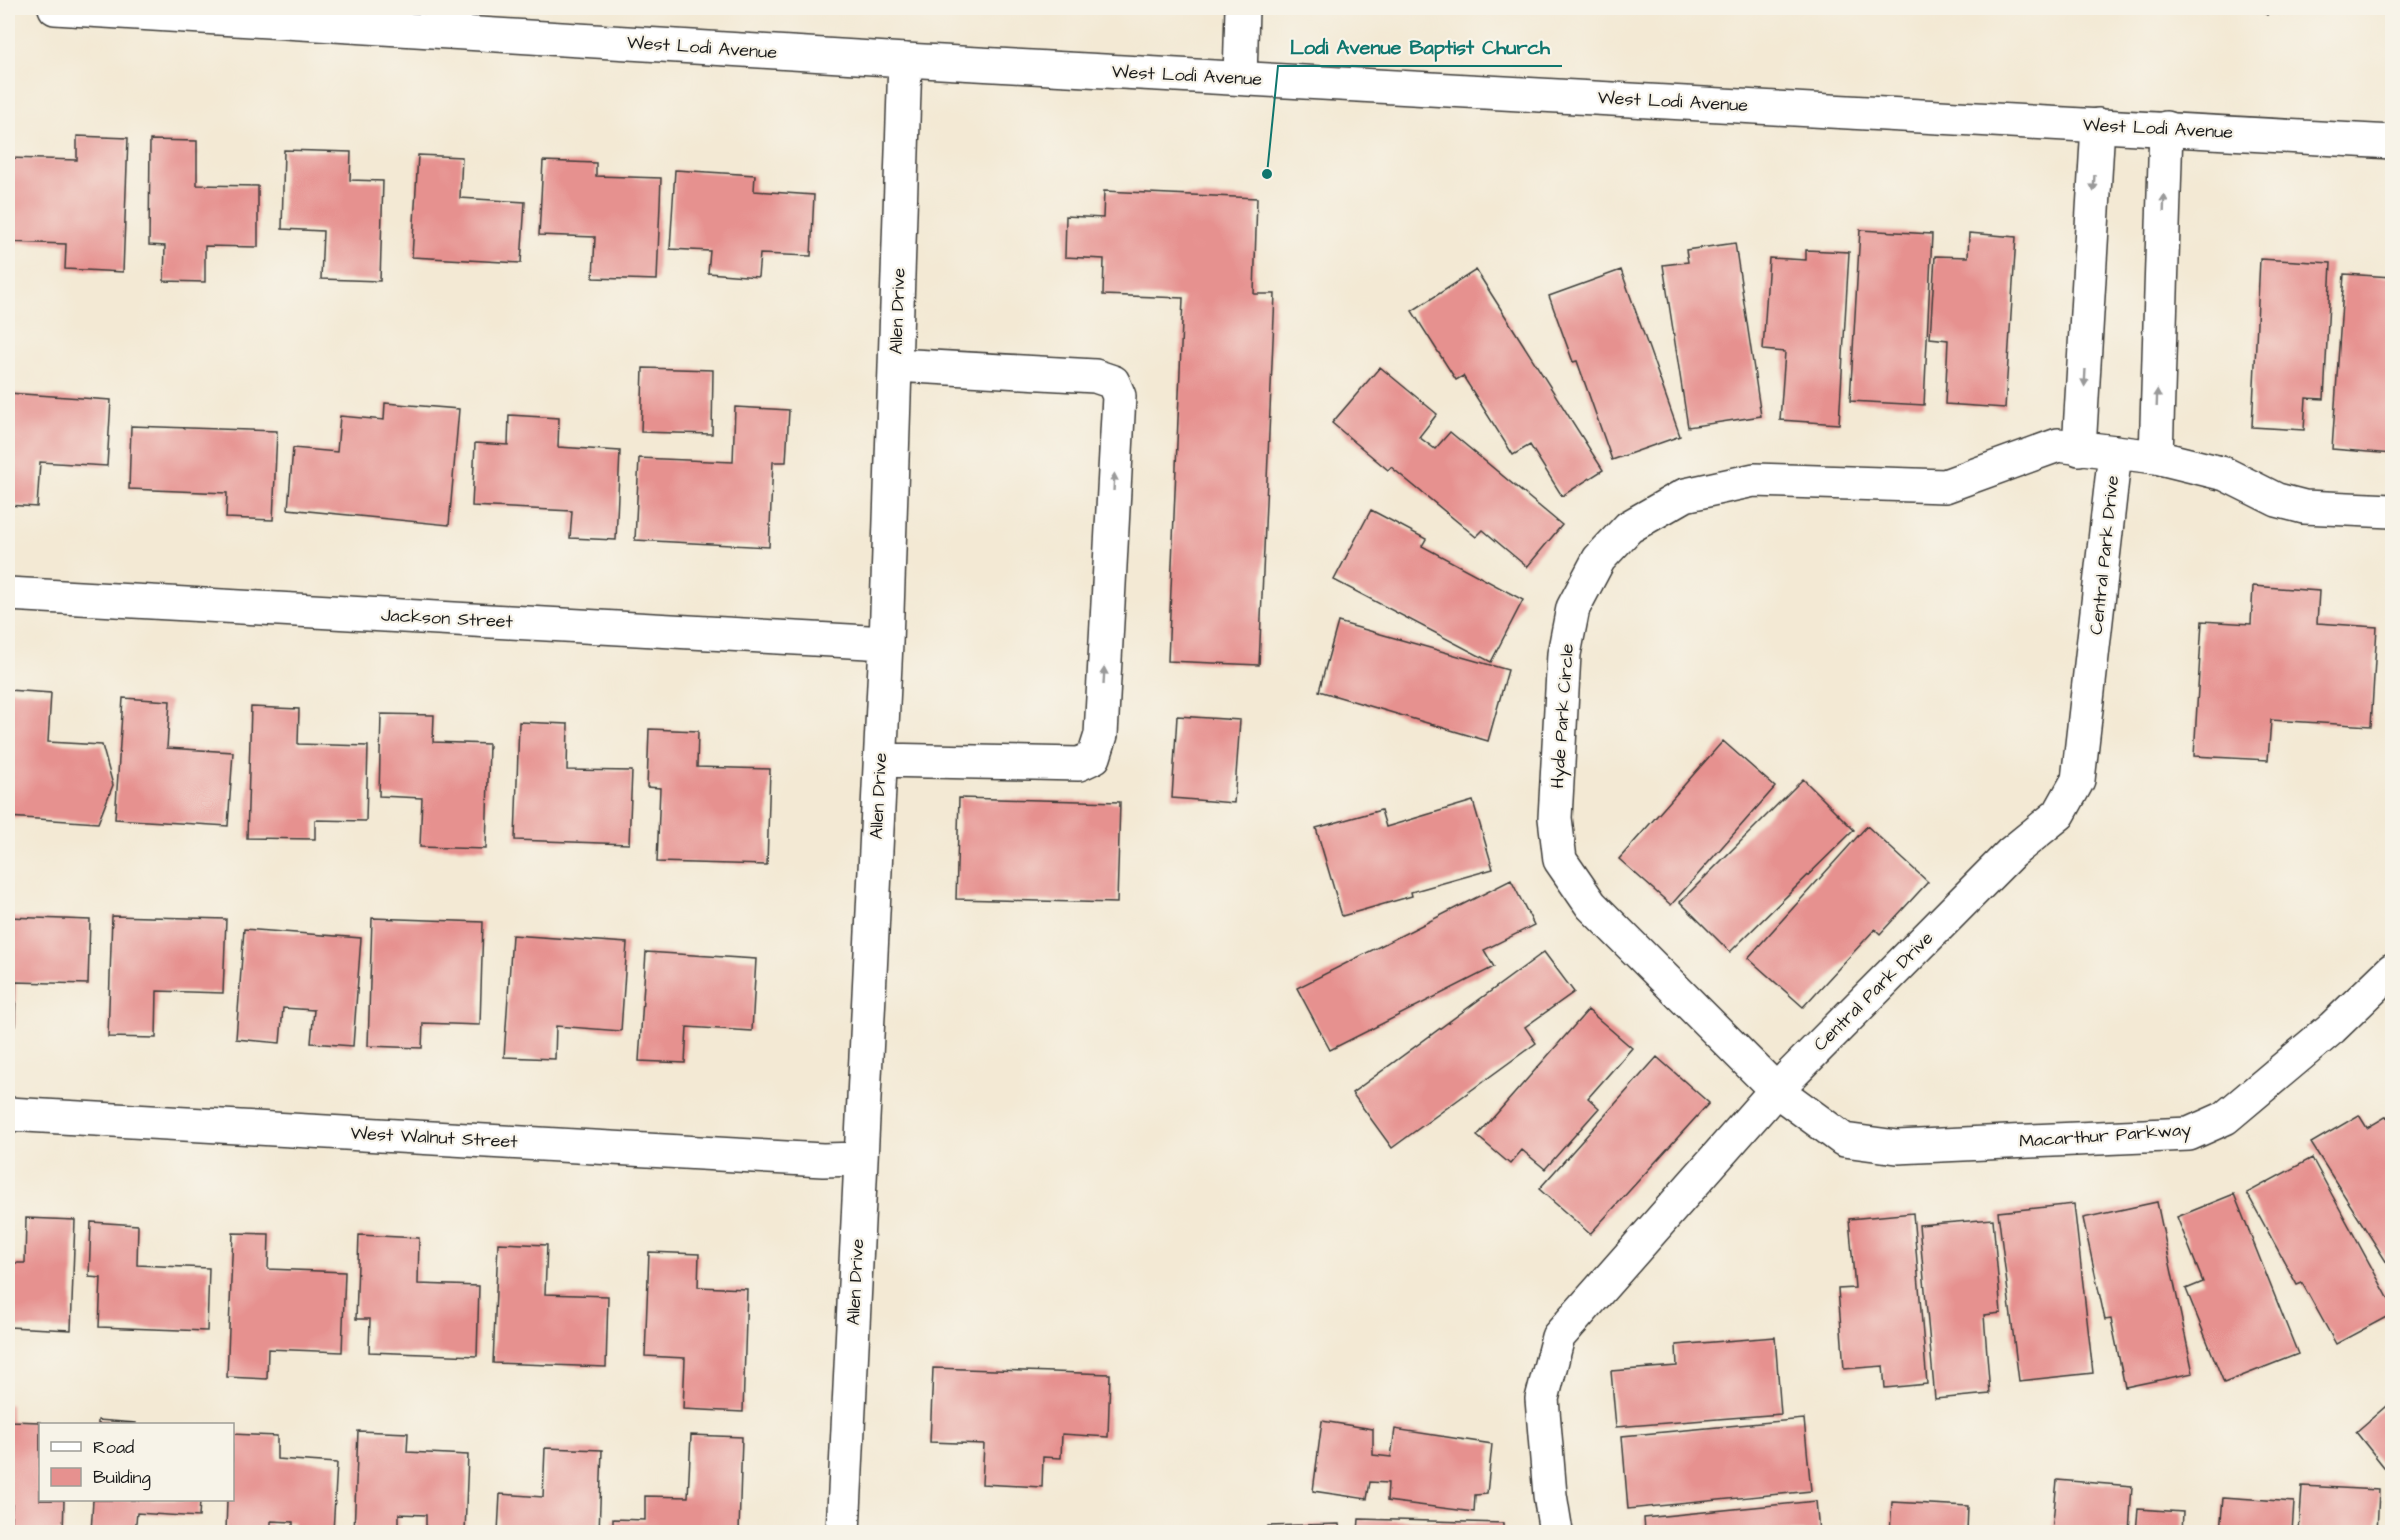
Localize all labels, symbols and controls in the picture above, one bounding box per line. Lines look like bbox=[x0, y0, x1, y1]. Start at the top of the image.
callout: Lodi Avenue Baptist Church bbox=[1278, 28, 1562, 66]
street label: West Lodi Avenue bbox=[626, 30, 778, 65]
text: Lodi Avenue Baptist Church bbox=[1290, 34, 1551, 62]
street label: West Lodi Avenue bbox=[1111, 59, 1263, 92]
street label: West Lodi Avenue bbox=[1597, 85, 1749, 118]
street label: West Lodi Avenue bbox=[2082, 112, 2234, 145]
one-way arrow bbox=[2089, 173, 2099, 192]
one-way arrow bbox=[2159, 194, 2168, 213]
street label: Allen Drive bbox=[883, 267, 912, 355]
one-way arrow bbox=[2080, 368, 2089, 387]
one-way arrow bbox=[2152, 389, 2161, 408]
one-way arrow bbox=[1110, 472, 1119, 491]
street label: Central Park Drive bbox=[2084, 474, 2125, 636]
street label: Jackson Street bbox=[380, 603, 514, 634]
street label: Hyde Park Circle bbox=[1545, 643, 1581, 789]
one-way arrow bbox=[1100, 667, 1109, 686]
street label: Allen Drive bbox=[864, 752, 893, 840]
street label: Central Park Drive bbox=[1808, 926, 1939, 1057]
street label: Macarthur Parkway bbox=[2018, 1117, 2192, 1155]
street label: West Walnut Street bbox=[350, 1121, 519, 1154]
street label: Allen Drive bbox=[841, 1238, 870, 1326]
legend bbox=[39, 1423, 234, 1501]
text: Road bbox=[93, 1435, 134, 1460]
text: Building bbox=[93, 1465, 151, 1491]

